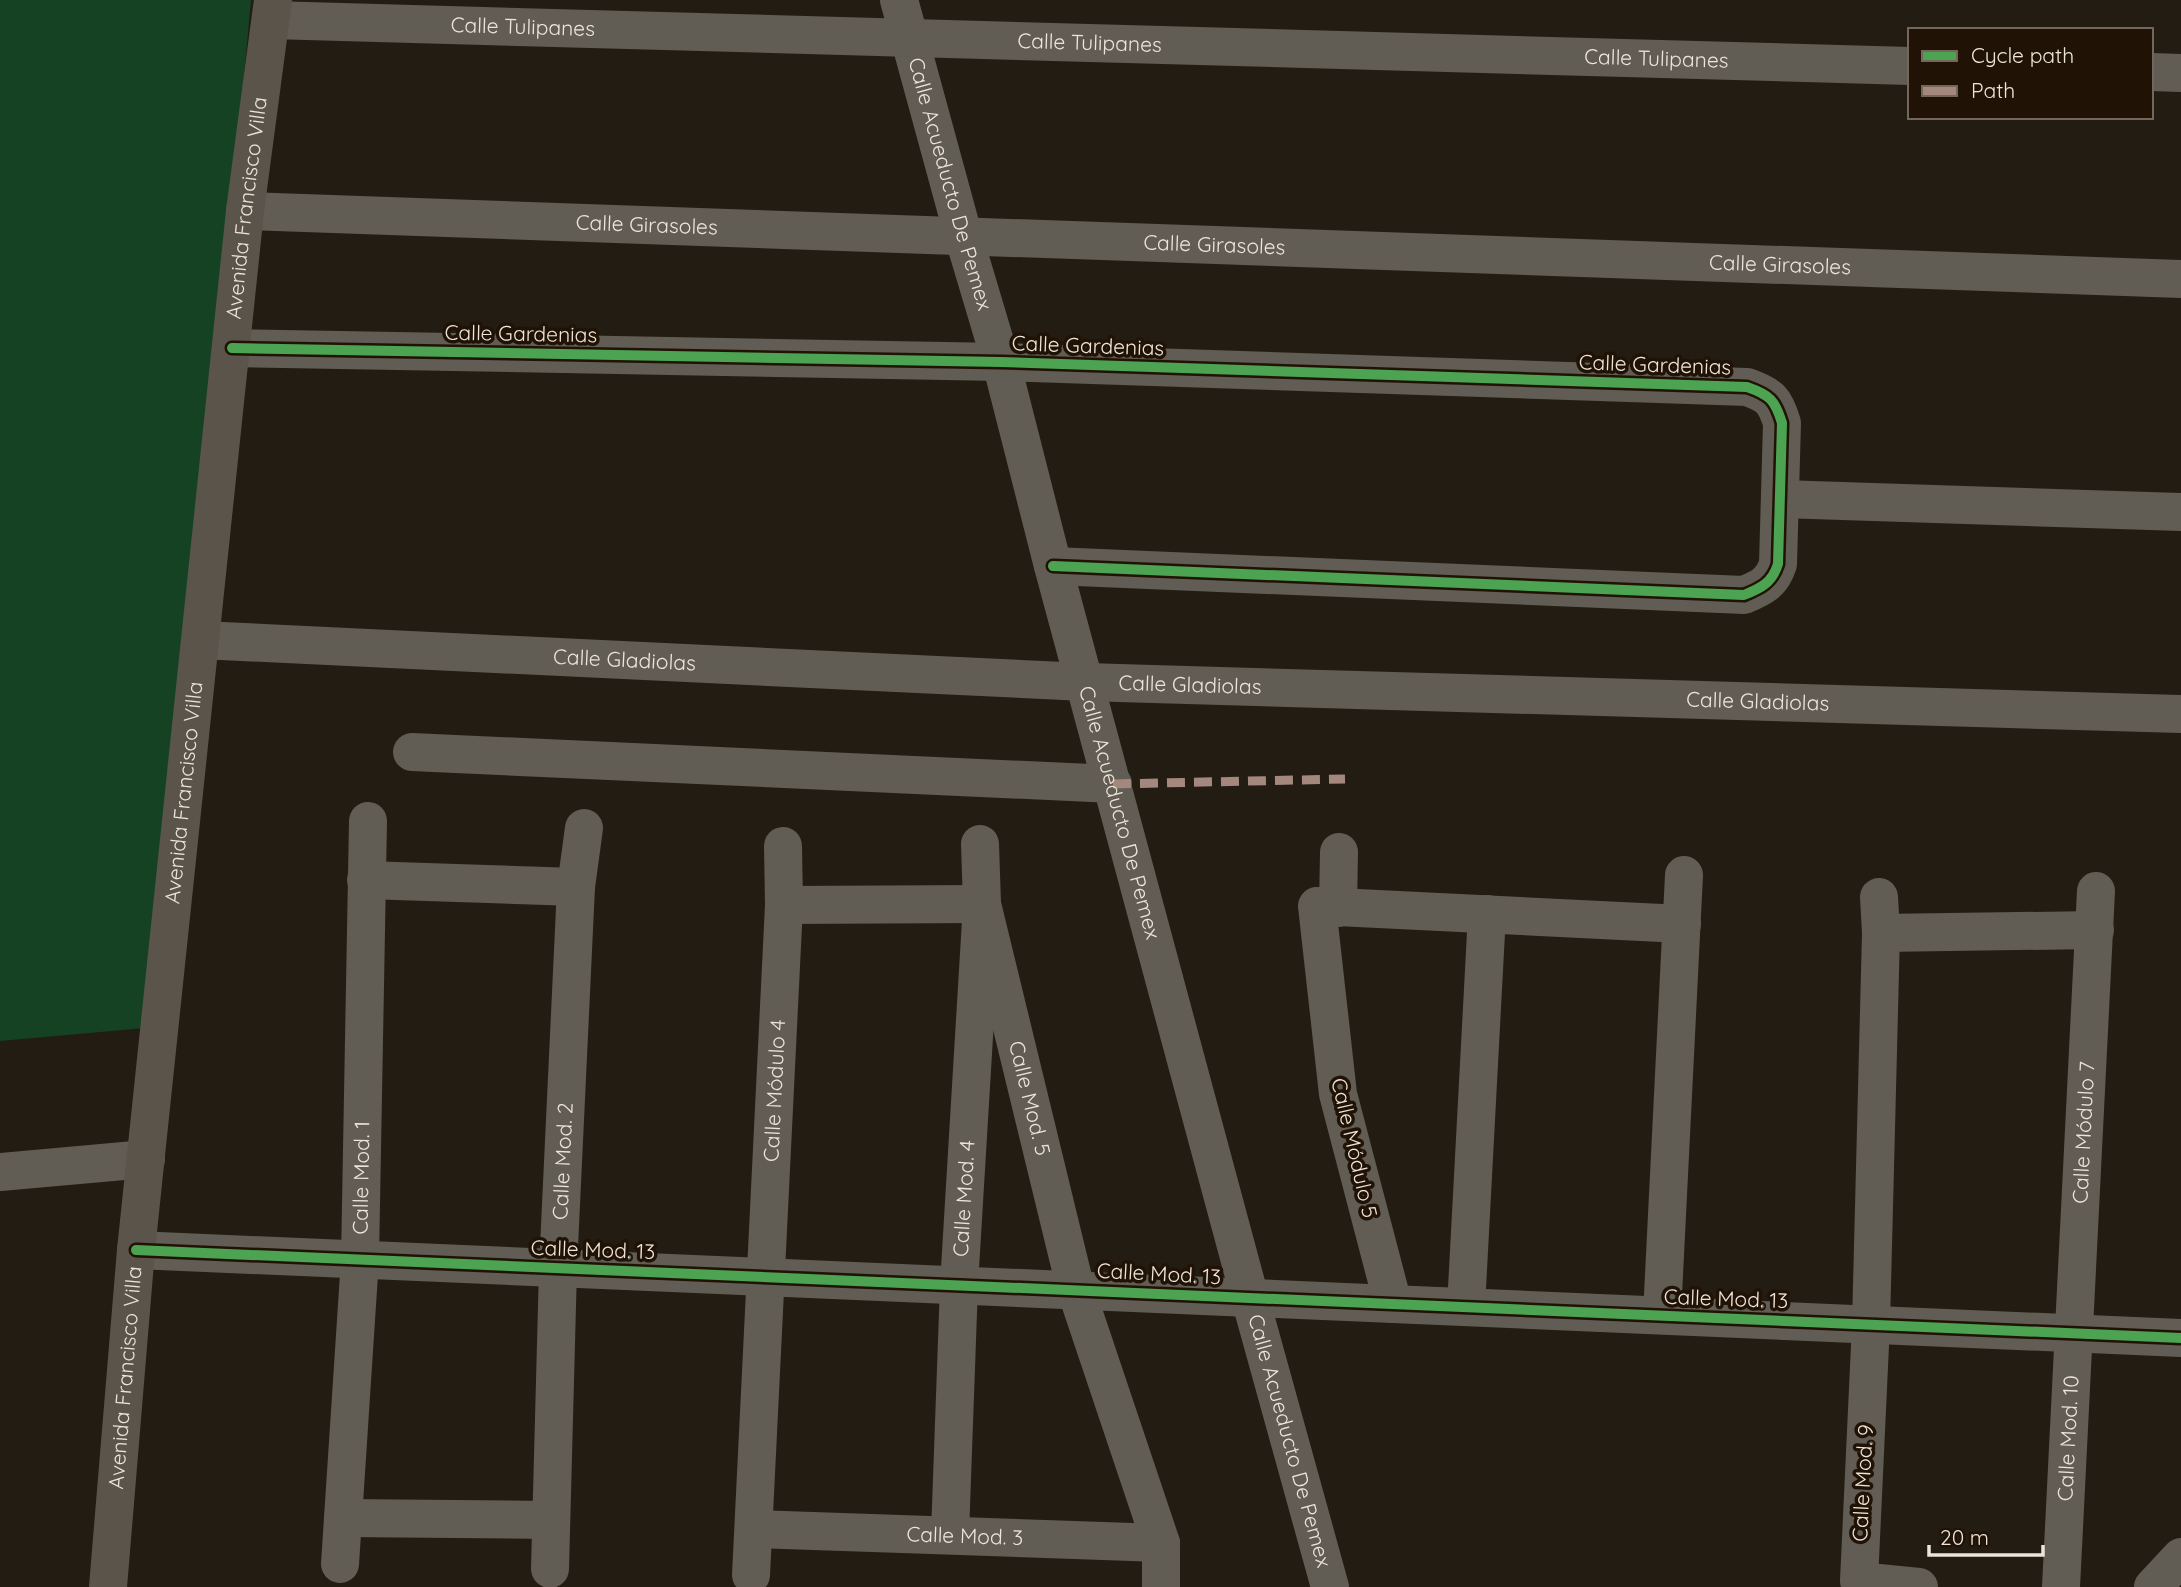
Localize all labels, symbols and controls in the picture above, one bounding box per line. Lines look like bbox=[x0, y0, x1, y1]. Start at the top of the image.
street label: Calle Tulipanes bbox=[450, 11, 595, 41]
street label: Calle Tulipanes bbox=[1017, 27, 1162, 57]
legend bbox=[1908, 28, 2153, 119]
text: Cycle path bbox=[1971, 42, 2074, 68]
street label: Calle Tulipanes bbox=[1584, 43, 1729, 73]
street label: Calle Acueducto De Pemex bbox=[903, 55, 999, 313]
text: Path bbox=[1971, 77, 2015, 103]
street label: Avenida Francisco Villa bbox=[220, 95, 272, 320]
street label: Calle Girasoles bbox=[575, 209, 718, 240]
street label: Calle Girasoles bbox=[1143, 229, 1286, 260]
street label: Calle Girasoles bbox=[1709, 248, 1852, 279]
street label: Calle Gardenias bbox=[445, 319, 597, 347]
street label: Calle Gardenias bbox=[1011, 329, 1165, 361]
street label: Calle Gardenias bbox=[1578, 348, 1732, 380]
street label: Calle Gladiolas bbox=[552, 643, 697, 676]
street label: Calle Gladiolas bbox=[1118, 669, 1262, 699]
street label: Avenida Francisco Villa bbox=[158, 680, 208, 905]
street label: Calle Acueducto De Pemex bbox=[1074, 683, 1167, 942]
street label: Calle Gladiolas bbox=[1686, 686, 1830, 716]
street label: Calle Módulo 4 bbox=[757, 1019, 790, 1162]
street label: Calle Mod. 5 bbox=[1004, 1038, 1057, 1158]
street label: Calle Módulo 7 bbox=[2066, 1061, 2099, 1204]
street label: Calle Módulo 5 bbox=[1326, 1075, 1384, 1220]
street label: Calle Mod. 2 bbox=[546, 1102, 578, 1220]
street label: Calle Mod. 1 bbox=[346, 1121, 375, 1235]
street label: Calle Mod. 4 bbox=[947, 1139, 980, 1257]
street label: Calle Mod. 13 bbox=[530, 1234, 656, 1264]
street label: Calle Mod. 13 bbox=[1096, 1257, 1222, 1289]
street label: Avenida Francisco Villa bbox=[102, 1265, 147, 1490]
street label: Calle Mod. 13 bbox=[1663, 1283, 1789, 1313]
street label: Calle Acueducto De Pemex bbox=[1243, 1311, 1338, 1570]
street label: Calle Mod. 10 bbox=[2051, 1374, 2084, 1502]
street label: Calle Mod. 9 bbox=[1846, 1424, 1878, 1542]
scale bar bbox=[1929, 1514, 2043, 1558]
street label: Calle Mod. 3 bbox=[906, 1520, 1024, 1550]
text: 20 m bbox=[1940, 1524, 1989, 1550]

